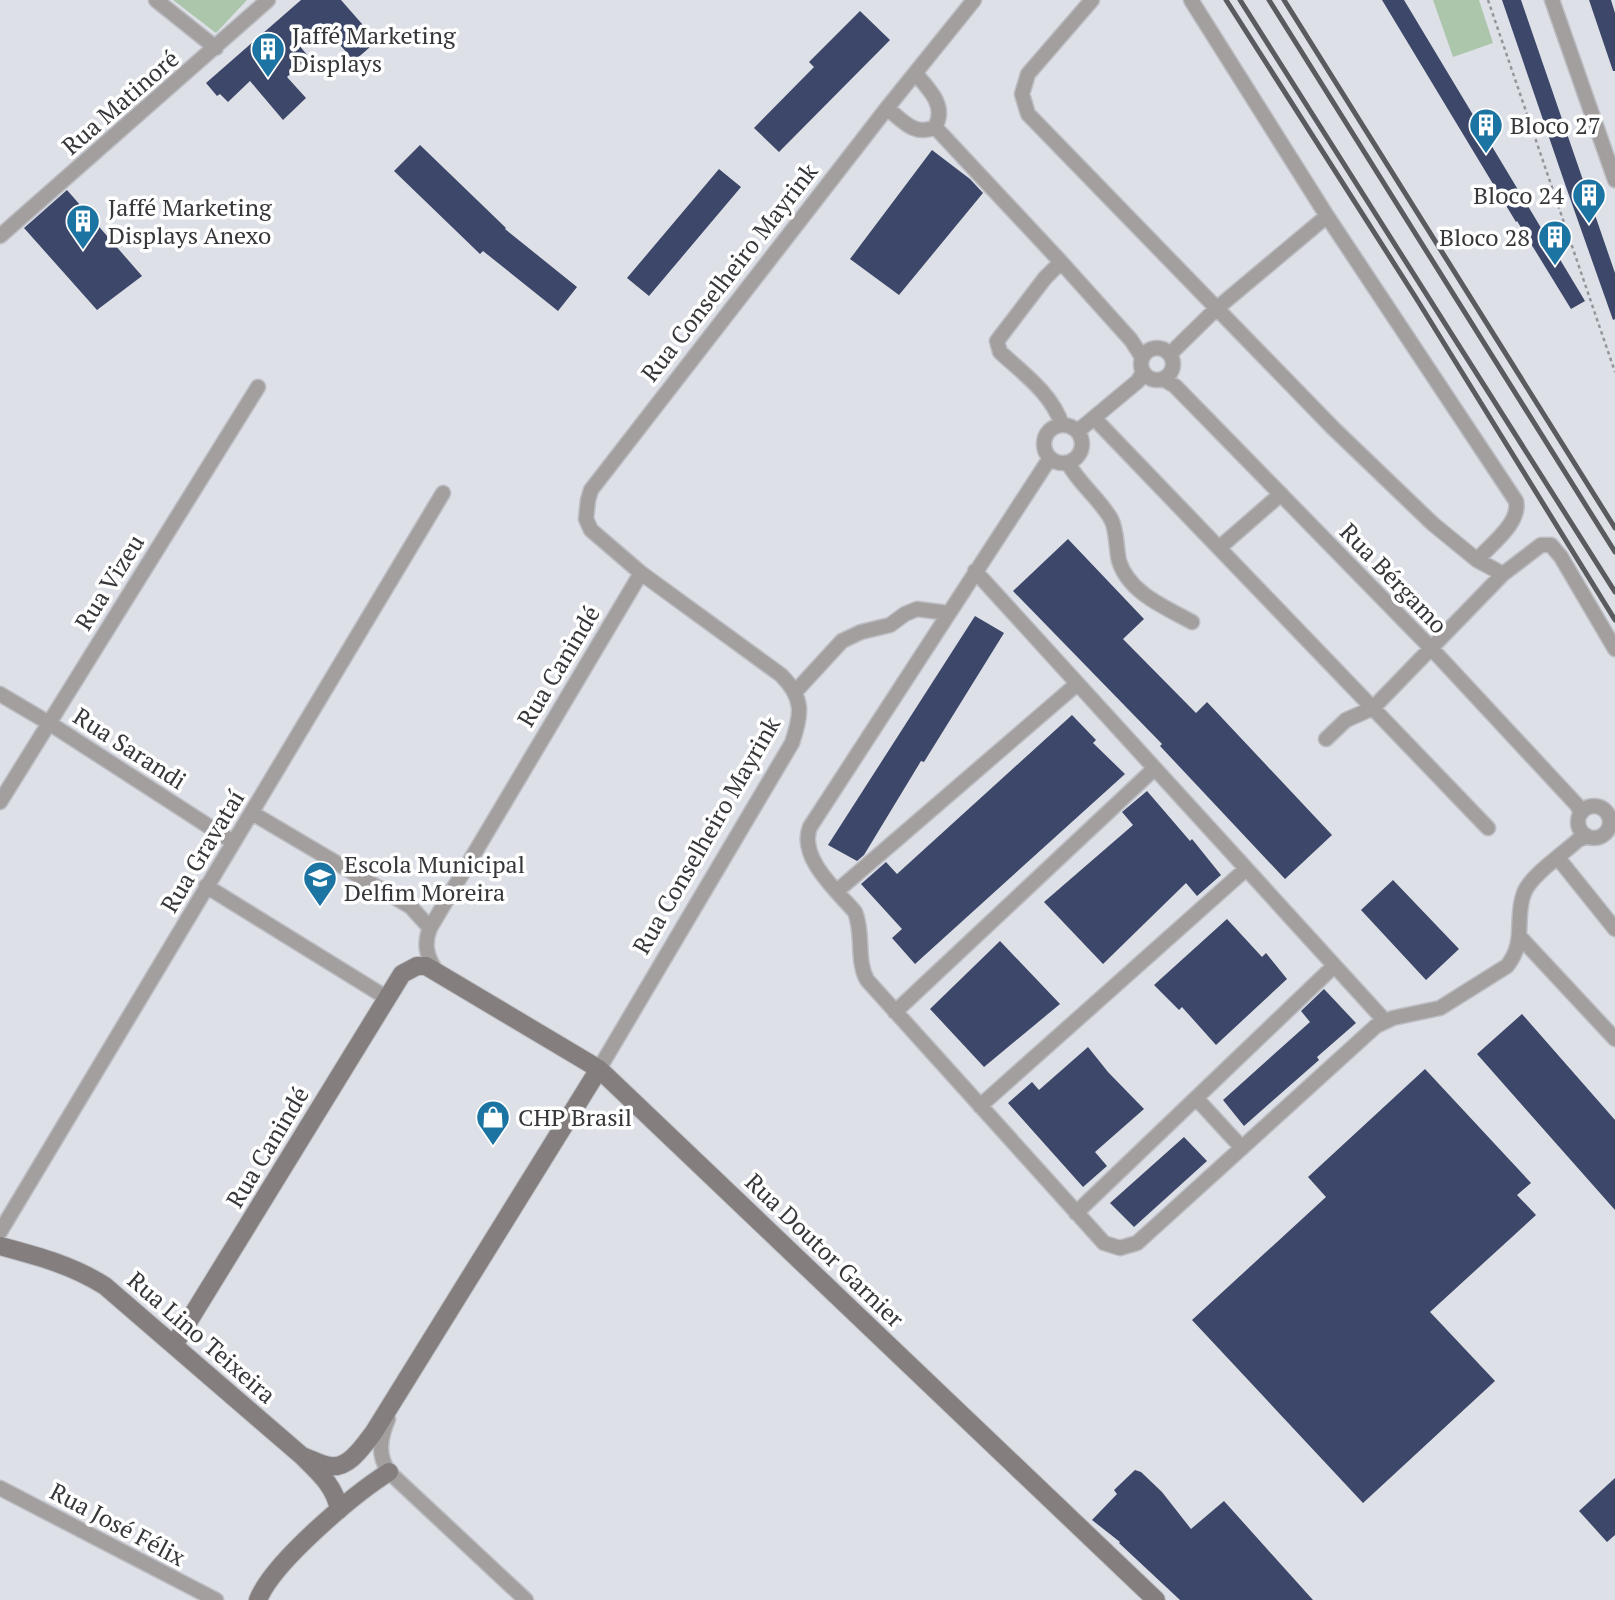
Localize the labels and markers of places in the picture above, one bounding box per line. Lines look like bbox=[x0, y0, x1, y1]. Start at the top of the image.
place label: Jaffé Marketing Displays bbox=[292, 19, 456, 79]
building icon: Jaffé Marketing Displays bbox=[249, 30, 287, 79]
building icon: Bloco 27 bbox=[1467, 106, 1505, 155]
place label: Bloco 27 bbox=[1510, 109, 1601, 141]
building icon: Bloco 24 bbox=[1570, 176, 1608, 225]
place label: Bloco 24 bbox=[1473, 179, 1564, 211]
place label: Jaffé Marketing Displays Anexo bbox=[108, 191, 272, 251]
building icon: Jaffé Marketing Displays Anexo bbox=[64, 202, 102, 251]
building icon: Bloco 28 bbox=[1536, 218, 1574, 267]
place label: Bloco 28 bbox=[1439, 221, 1530, 253]
place label: Escola Municipal Delfim Moreira bbox=[344, 848, 525, 908]
school or university icon: Escola Municipal Delfim Moreira bbox=[301, 859, 339, 908]
shop icon: CHP Brasil bbox=[474, 1098, 512, 1147]
place label: CHP Brasil bbox=[518, 1101, 632, 1133]

